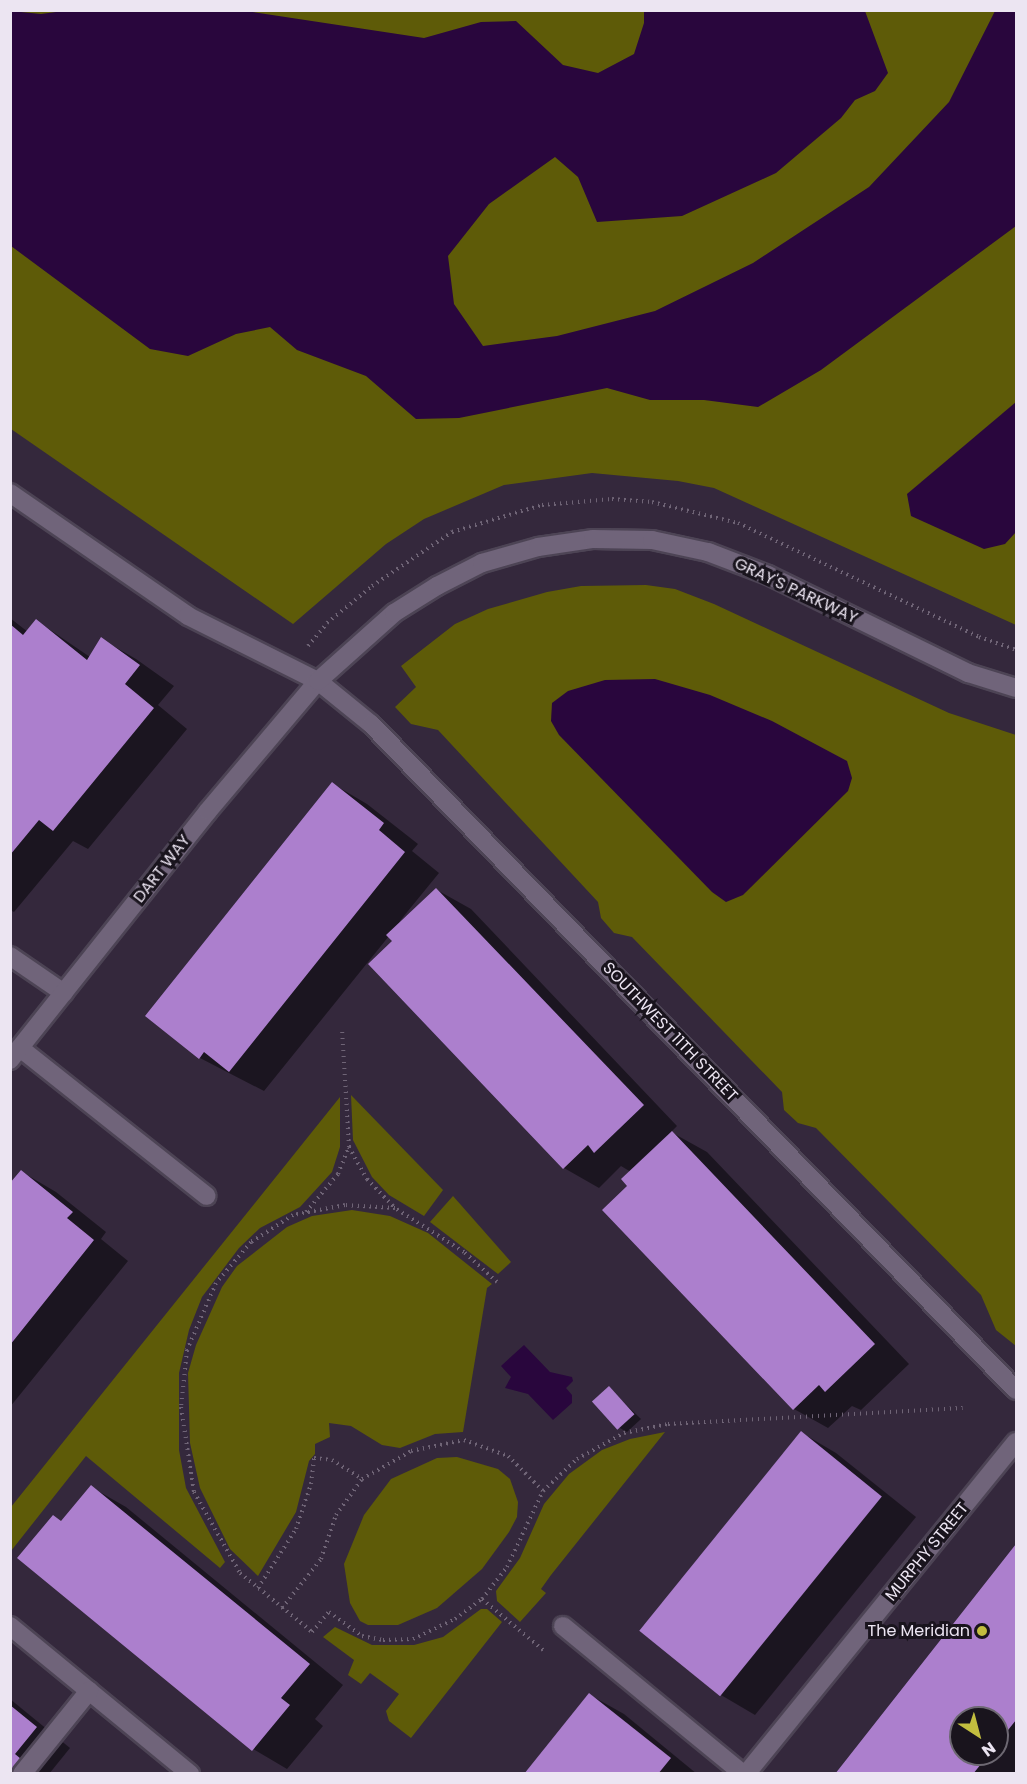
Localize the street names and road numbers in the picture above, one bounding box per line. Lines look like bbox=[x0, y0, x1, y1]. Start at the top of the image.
street label: GRAY'S PARKWAY bbox=[731, 554, 861, 628]
street label: DART WAY bbox=[130, 831, 194, 907]
street label: SOUTHWEST 11TH STREET bbox=[599, 959, 741, 1105]
street label: MURPHY STREET bbox=[881, 1499, 973, 1605]

